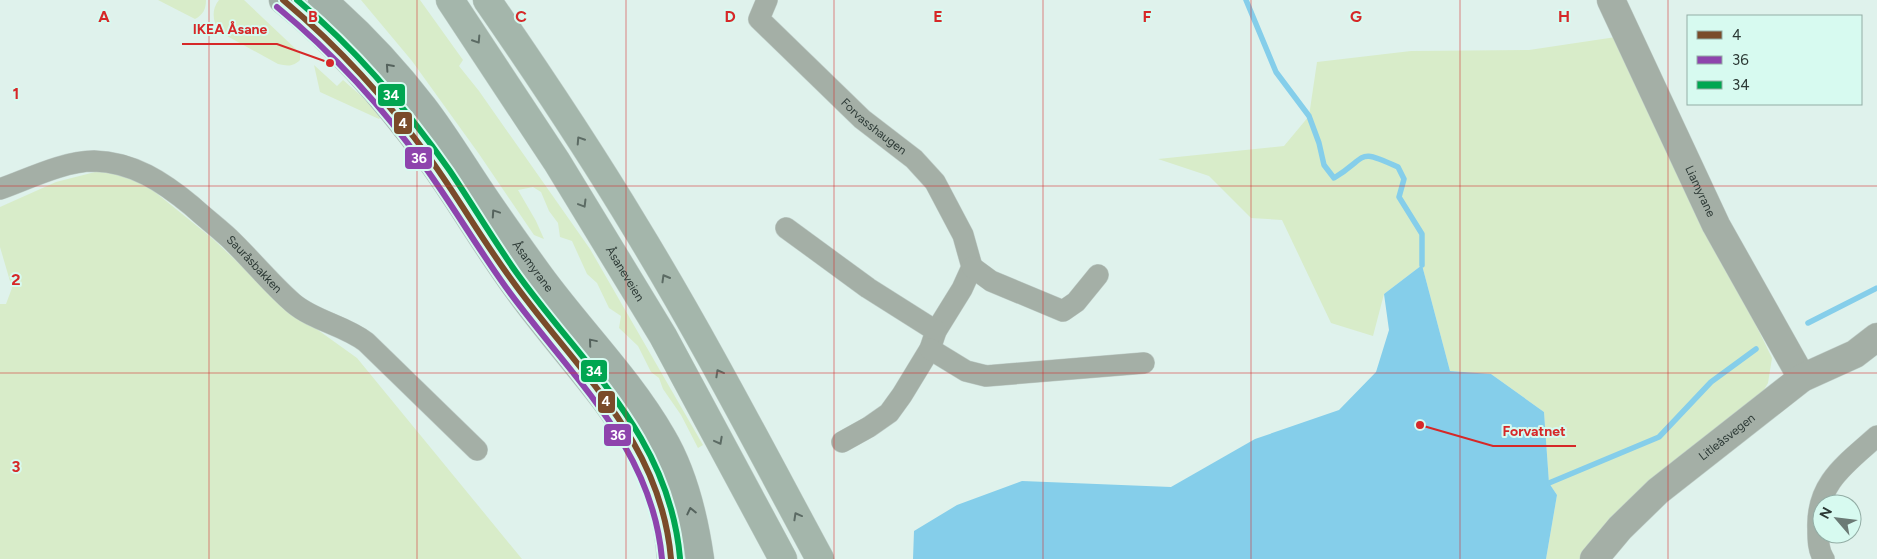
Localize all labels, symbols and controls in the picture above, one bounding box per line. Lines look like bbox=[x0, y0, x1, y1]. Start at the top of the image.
text: A bbox=[98, 7, 110, 26]
text: B bbox=[308, 7, 318, 26]
text: C bbox=[515, 7, 527, 26]
text: D bbox=[724, 7, 736, 26]
text: E bbox=[933, 7, 943, 26]
text: F bbox=[1143, 7, 1152, 26]
text: G bbox=[1350, 7, 1362, 26]
text: H bbox=[1558, 7, 1570, 26]
callout: IKEA Åsane bbox=[182, 15, 277, 44]
legend bbox=[1687, 15, 1862, 105]
text: IKEA Åsane bbox=[193, 21, 268, 38]
text: 4 bbox=[1732, 26, 1741, 44]
one-way arrow bbox=[471, 35, 480, 44]
text: 36 bbox=[1732, 51, 1749, 69]
one-way arrow bbox=[386, 64, 395, 73]
text: 34 bbox=[1732, 76, 1749, 94]
line badge: 34 bbox=[377, 83, 406, 107]
text: 1 bbox=[13, 84, 19, 103]
text: 34 bbox=[383, 87, 399, 104]
street label: Forvasshaugen bbox=[838, 95, 909, 158]
line badge: 4 bbox=[393, 111, 413, 135]
text: 4 bbox=[399, 115, 408, 132]
one-way arrow bbox=[577, 136, 587, 145]
line badge: 36 bbox=[404, 146, 433, 170]
text: 36 bbox=[411, 150, 427, 167]
street label: Liamyrane bbox=[1682, 163, 1718, 220]
one-way arrow bbox=[576, 198, 586, 207]
one-way arrow bbox=[492, 209, 501, 218]
street label: Sauråsbakken bbox=[224, 233, 285, 296]
street label: Åsamyrane bbox=[510, 238, 556, 295]
street label: Åsaneveien bbox=[603, 244, 647, 304]
text: 2 bbox=[11, 270, 21, 289]
one-way arrow bbox=[662, 274, 672, 283]
one-way arrow bbox=[589, 339, 598, 348]
line badge: 34 bbox=[580, 359, 608, 383]
text: 34 bbox=[586, 363, 602, 380]
one-way arrow bbox=[715, 370, 725, 379]
line badge: 4 bbox=[597, 390, 616, 414]
text: 4 bbox=[602, 393, 611, 410]
street label: Litleåsvegen bbox=[1696, 410, 1758, 463]
callout: Forvatnet bbox=[1493, 417, 1576, 446]
line badge: 36 bbox=[603, 423, 632, 447]
text: Forvatnet bbox=[1502, 423, 1566, 440]
text: 36 bbox=[610, 427, 626, 444]
one-way arrow bbox=[713, 435, 723, 444]
text: 3 bbox=[12, 457, 21, 476]
north arrow bbox=[1812, 494, 1862, 544]
text: N bbox=[1816, 504, 1836, 522]
one-way arrow bbox=[686, 507, 697, 516]
one-way arrow bbox=[793, 512, 803, 521]

